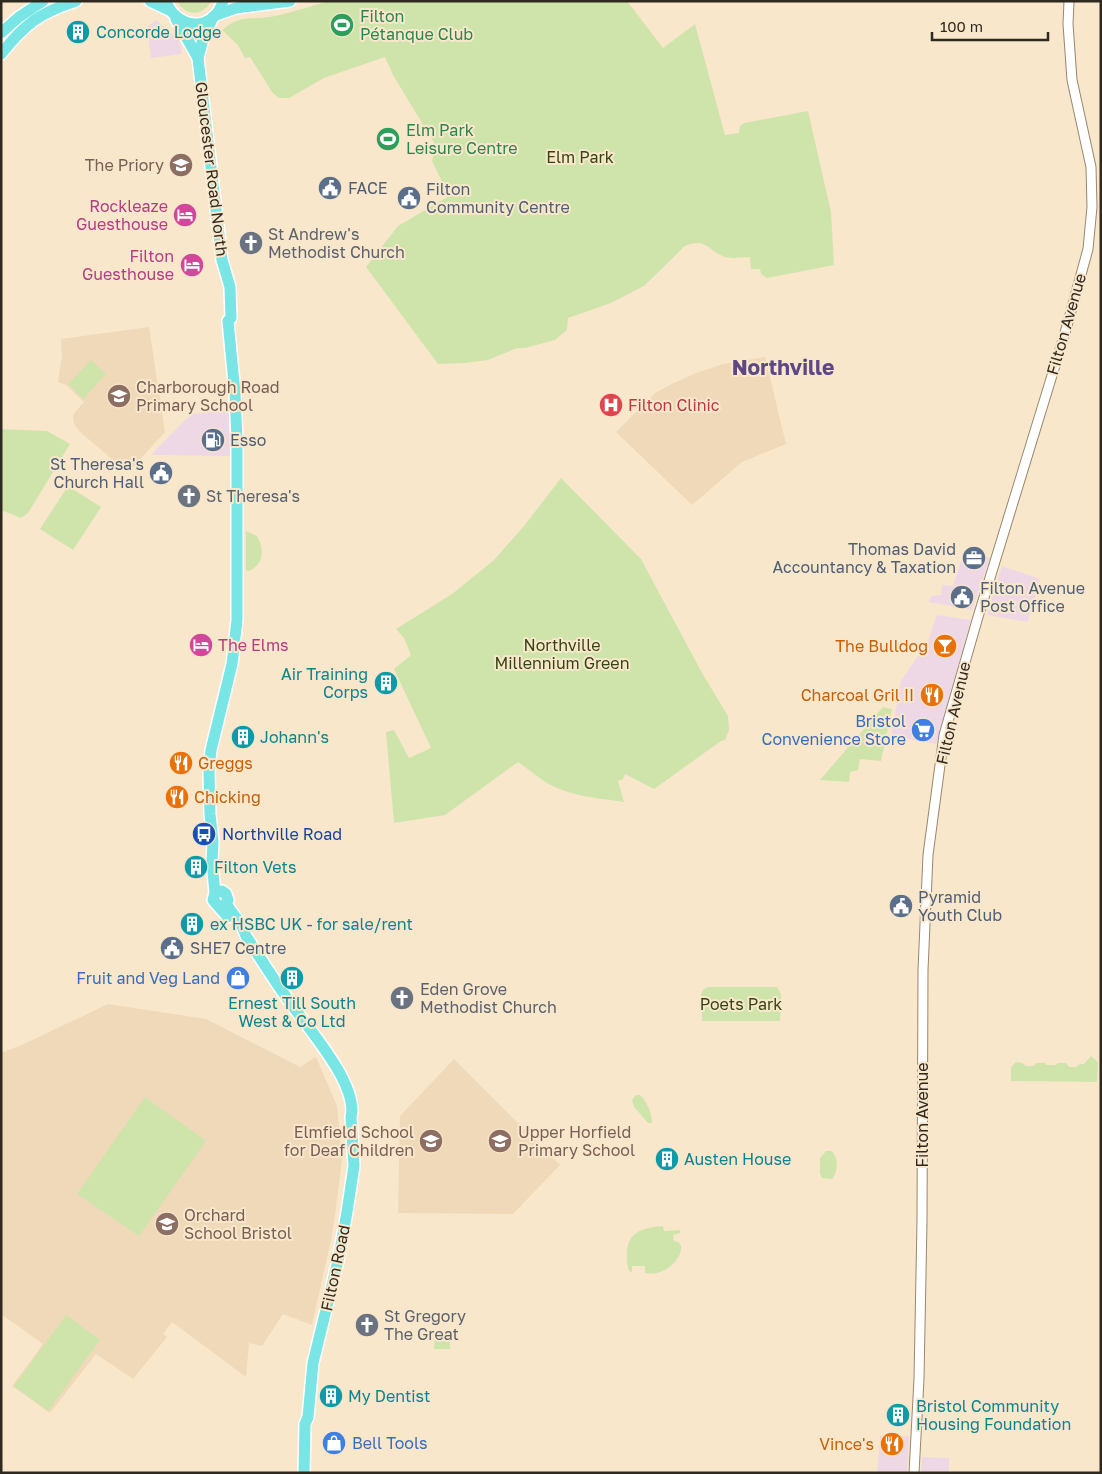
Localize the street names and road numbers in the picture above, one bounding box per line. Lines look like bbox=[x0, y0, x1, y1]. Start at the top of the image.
street label: Gloucester Road North bbox=[191, 81, 233, 257]
street label: Filton Avenue bbox=[1042, 271, 1090, 377]
street label: Filton Avenue bbox=[931, 660, 975, 766]
street label: Filton Avenue bbox=[912, 1063, 932, 1167]
street label: Filton Road bbox=[316, 1223, 354, 1313]

